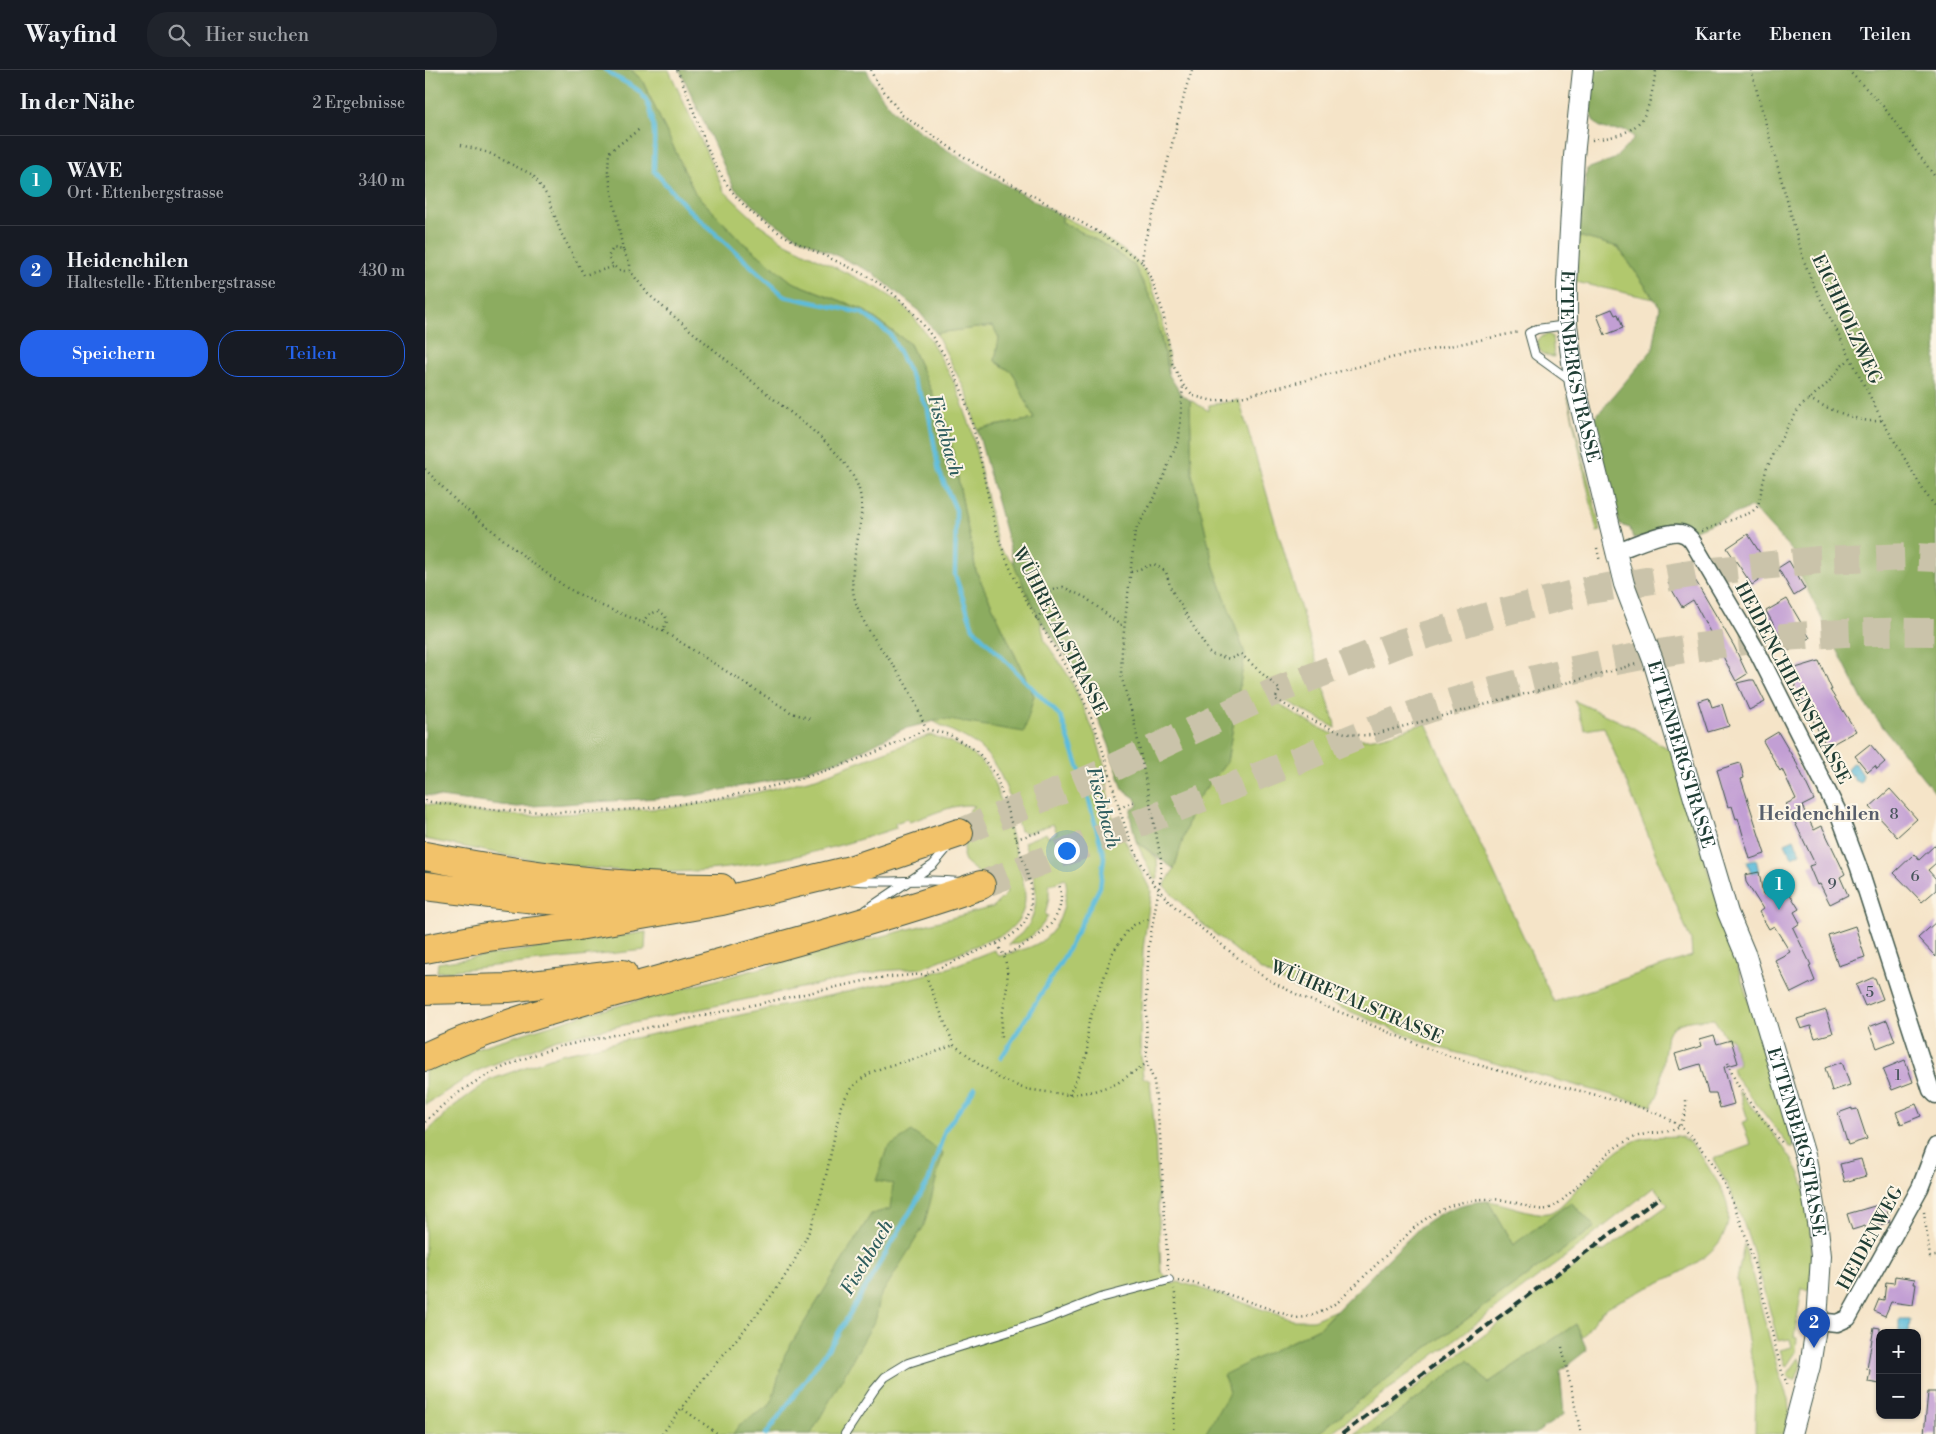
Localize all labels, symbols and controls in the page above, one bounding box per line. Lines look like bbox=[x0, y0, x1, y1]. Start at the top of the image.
search box bbox=[147, 12, 497, 57]
text: Wayfind bbox=[25, 20, 117, 50]
icon: search bbox=[165, 21, 193, 49]
text: Hier suchen bbox=[205, 23, 309, 47]
text: Karte bbox=[1695, 23, 1741, 46]
text: Ebenen bbox=[1769, 23, 1832, 46]
text: Teilen bbox=[1860, 23, 1911, 46]
text: In der Nähe bbox=[20, 90, 135, 116]
text: 2 Ergebnisse bbox=[313, 93, 405, 113]
text: WAVE bbox=[67, 159, 122, 183]
text: 1 bbox=[32, 171, 40, 191]
text: 340 m bbox=[358, 171, 405, 191]
text: Ort · Ettenbergstrasse bbox=[67, 183, 224, 203]
text: Heidenchilen bbox=[67, 249, 189, 273]
street label: EICHHOLZWEG bbox=[1806, 251, 1887, 388]
text: 2 bbox=[31, 261, 41, 281]
text: 430 m bbox=[359, 261, 405, 281]
street label: ETTENBERGSTRASSE bbox=[1554, 269, 1605, 465]
text: Haltestelle · Ettenbergstrasse bbox=[67, 273, 276, 293]
button: Speichern bbox=[20, 330, 208, 377]
button: Teilen bbox=[218, 330, 405, 377]
water label: Fischbach bbox=[922, 392, 968, 479]
street label: WÜHRETALSTRASSE bbox=[1007, 542, 1112, 719]
street label: HEIDENCHILENSTRASSE bbox=[1730, 578, 1856, 788]
street label: ETTENBERGSTRASSE bbox=[1642, 658, 1719, 851]
water label: Fischbach bbox=[1081, 764, 1126, 851]
district label: Heidenchilen bbox=[1758, 802, 1880, 826]
house number: 8 bbox=[1889, 805, 1899, 824]
your location bbox=[1054, 838, 1080, 864]
house number: 6 bbox=[1910, 867, 1920, 886]
pin: 1 bbox=[1763, 869, 1795, 910]
house number: 9 bbox=[1827, 875, 1837, 894]
street label: WÜHRETALSTRASSE bbox=[1266, 955, 1447, 1049]
house number: 5 bbox=[1866, 983, 1874, 1002]
street label: ETTENBERGSTRASSE bbox=[1762, 1045, 1830, 1238]
house number: 1 bbox=[1895, 1066, 1902, 1085]
street label: HEIDENWEG bbox=[1832, 1182, 1909, 1294]
water label: Fischbach bbox=[835, 1215, 899, 1299]
pin: 2 bbox=[1798, 1307, 1830, 1348]
map controls bbox=[1876, 1329, 1921, 1419]
button: + bbox=[1876, 1329, 1921, 1374]
button: − bbox=[1876, 1374, 1921, 1419]

